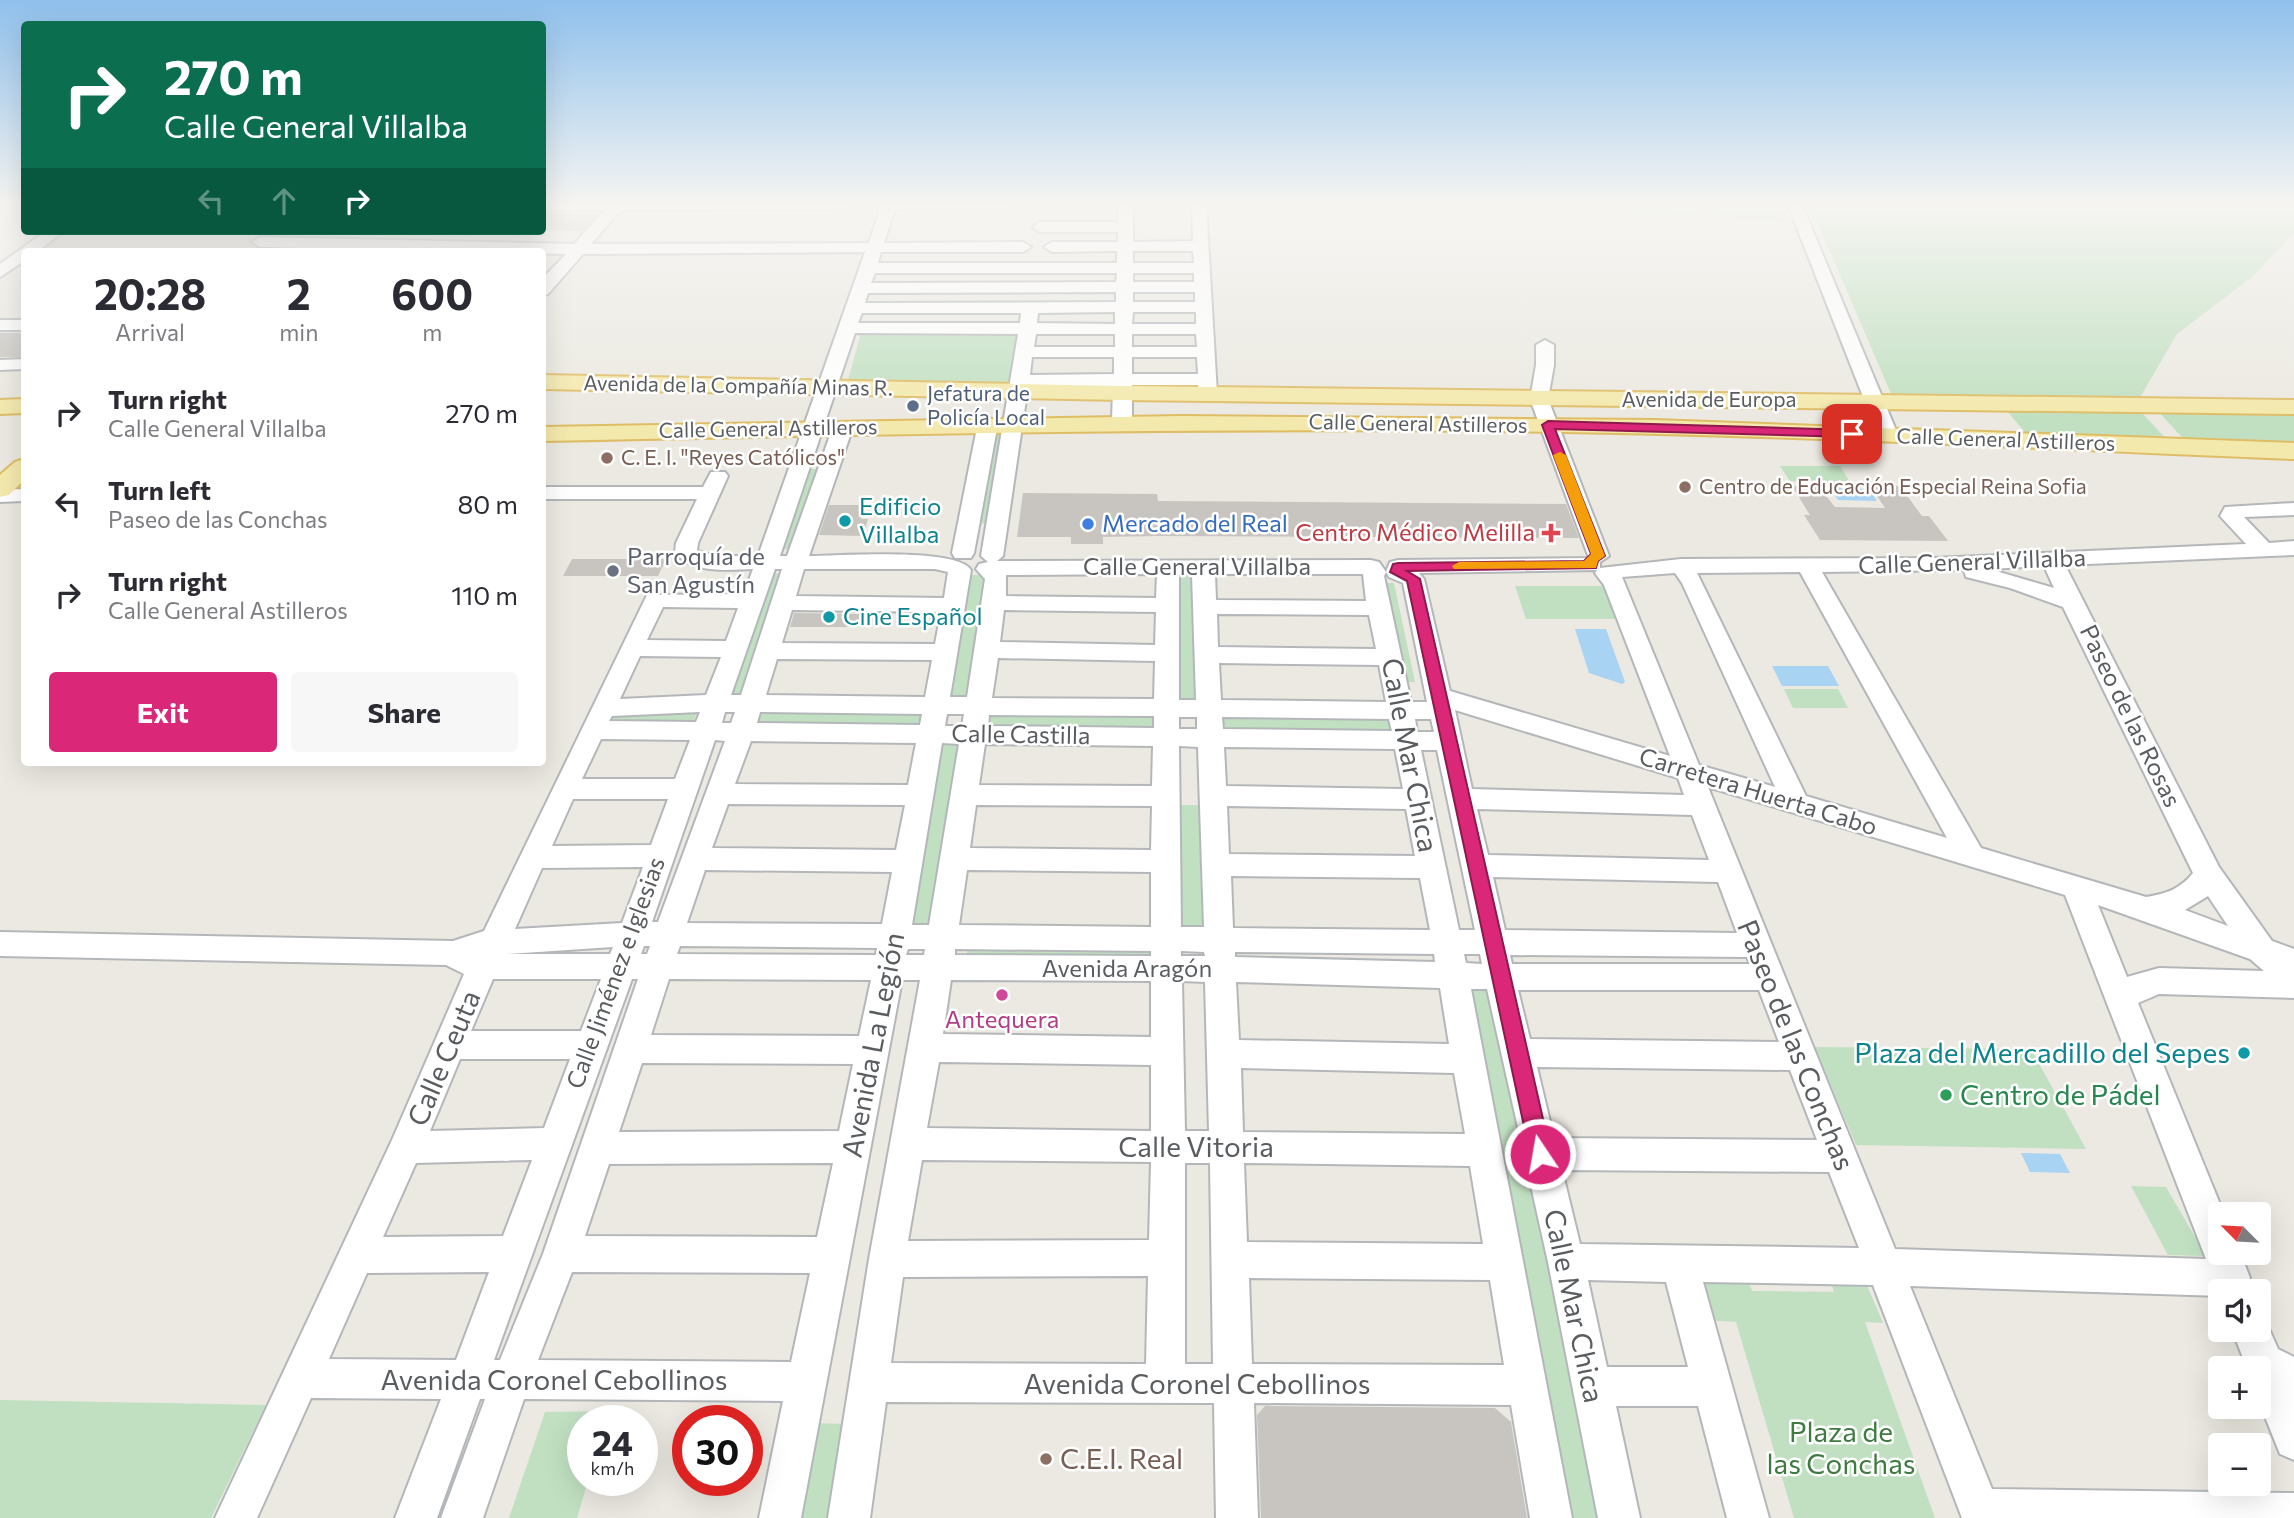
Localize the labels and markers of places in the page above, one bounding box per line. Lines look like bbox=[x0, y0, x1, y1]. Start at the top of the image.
place label: Jefatura de Policía Local bbox=[927, 380, 1045, 429]
marker: Jefatura de Policía Local bbox=[905, 398, 921, 414]
pin bbox=[1822, 404, 1882, 464]
place label: C. E. I. "Reyes Católicos" bbox=[621, 444, 845, 469]
marker: C. E. I. "Reyes Católicos" bbox=[599, 450, 615, 466]
place label: Centro de Educación Especial Reina Sofia bbox=[1699, 473, 2087, 498]
marker: Centro de Educación Especial Reina Sofia bbox=[1677, 479, 1693, 495]
place label: Edificio Villalba bbox=[859, 491, 941, 548]
place label: Mercado del Real bbox=[1102, 508, 1288, 537]
marker: Edificio Villalba bbox=[837, 513, 853, 529]
marker: Mercado del Real bbox=[1080, 516, 1096, 532]
place label: Centro Médico Melilla bbox=[1295, 517, 1535, 546]
marker: Centro Médico Melilla bbox=[1541, 523, 1561, 543]
place label: Parroquía de San Agustín bbox=[627, 541, 765, 598]
marker: Parroquía de San Agustín bbox=[605, 563, 621, 579]
place label: Cine Español bbox=[843, 601, 983, 630]
marker: Cine Español bbox=[821, 609, 837, 625]
marker: Antequera bbox=[994, 987, 1010, 1003]
place label: Antequera bbox=[945, 1004, 1059, 1033]
place label: Plaza del Mercadillo del Sepes bbox=[1854, 1035, 2230, 1069]
marker: Plaza del Mercadillo del Sepes bbox=[2236, 1045, 2252, 1061]
place label: Centro de Pádel bbox=[1960, 1077, 2161, 1111]
marker: Centro de Pádel bbox=[1938, 1087, 1954, 1103]
place label: C.E.I. Real bbox=[1060, 1441, 1183, 1475]
marker: C.E.I. Real bbox=[1038, 1451, 1054, 1467]

